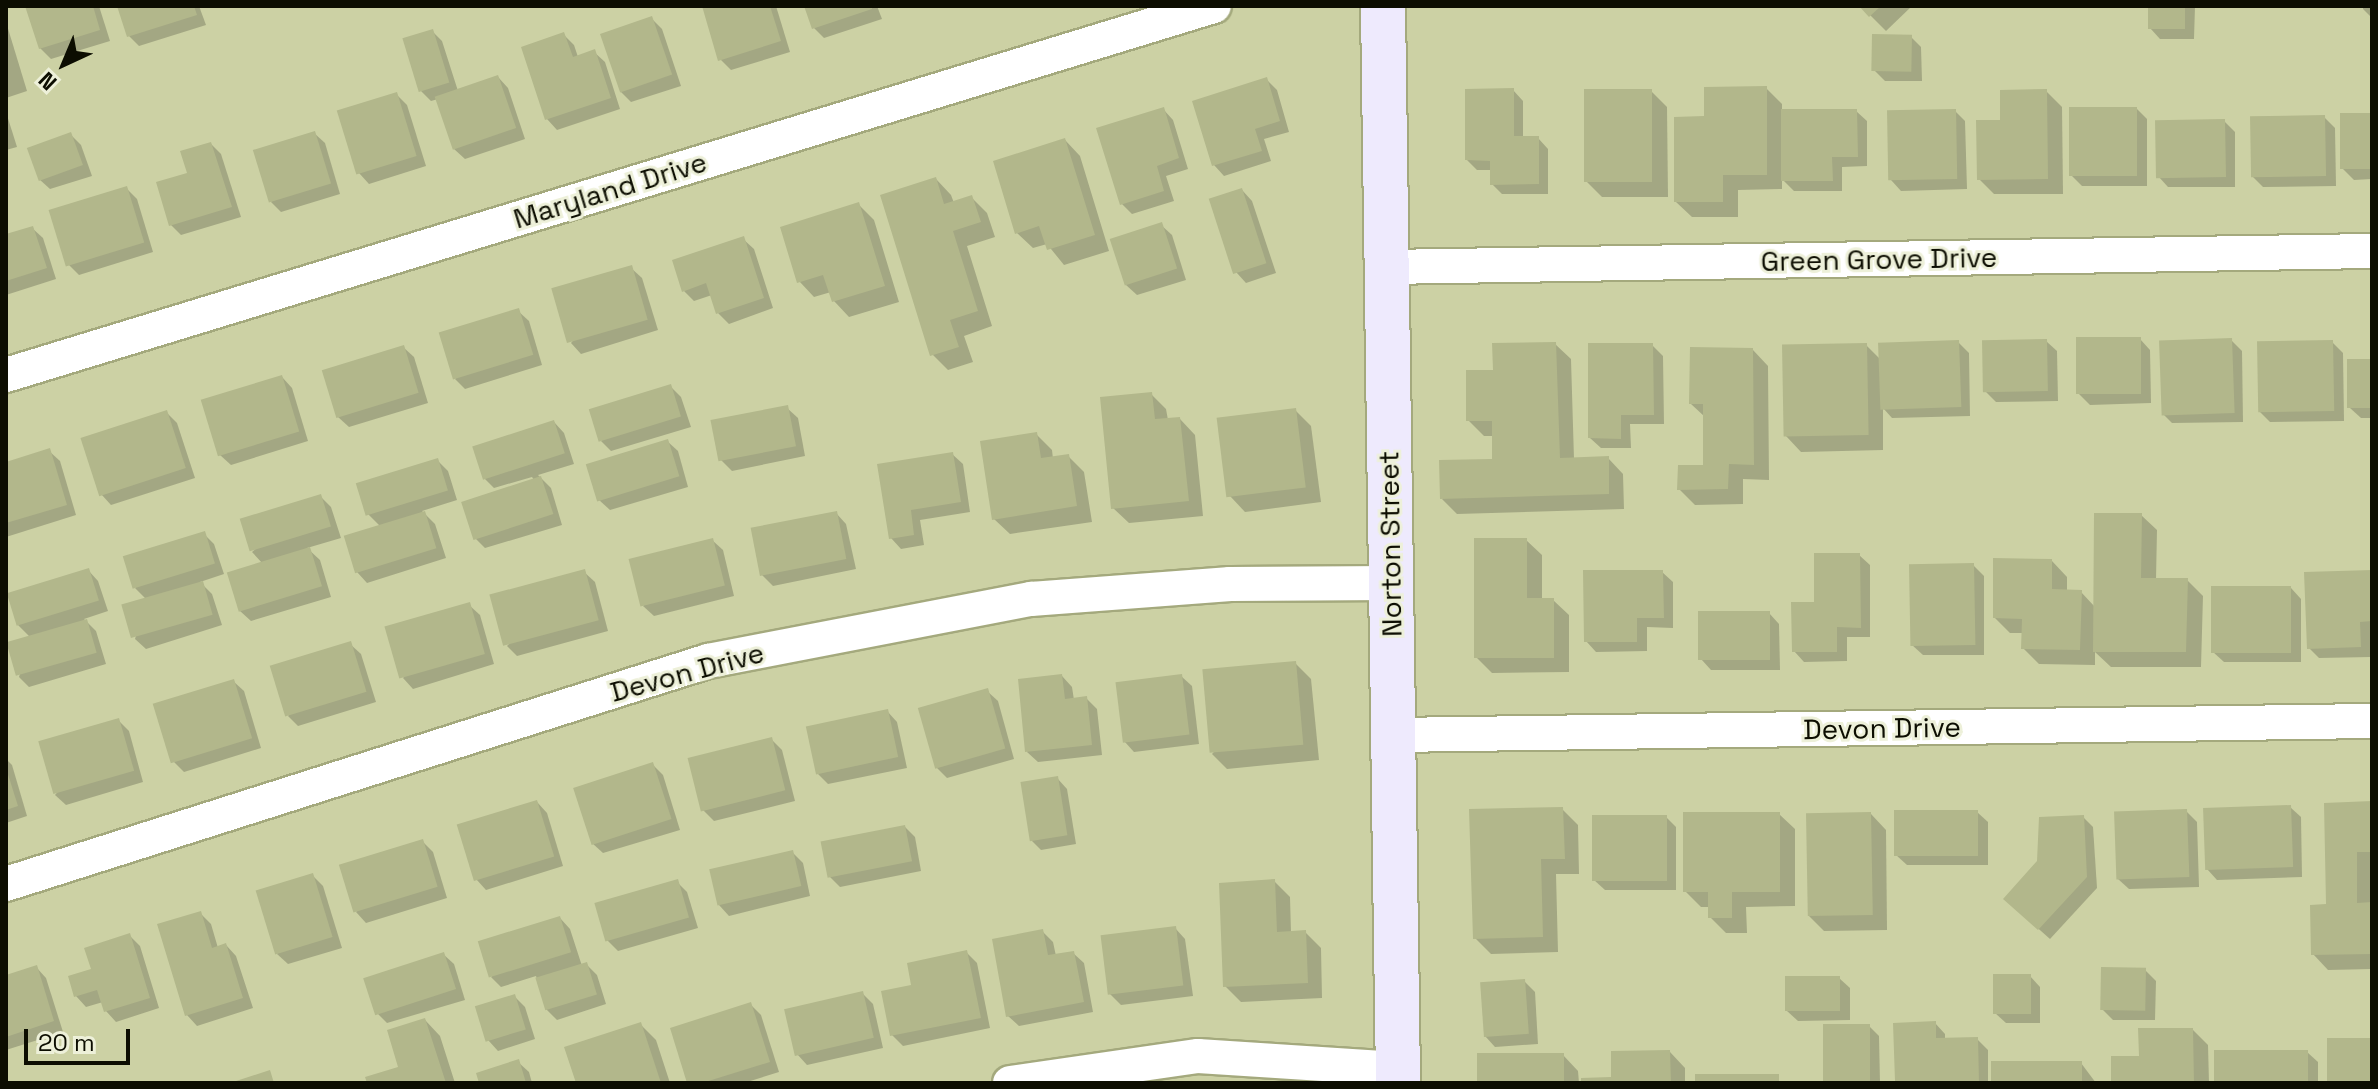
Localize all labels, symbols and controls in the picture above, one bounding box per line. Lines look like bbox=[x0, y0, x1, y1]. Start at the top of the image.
north arrow bbox=[24, 24, 104, 104]
text: N bbox=[32, 66, 62, 96]
street label: Maryland Drive bbox=[509, 145, 711, 235]
street label: Green Grove Drive bbox=[1760, 240, 1998, 278]
street label: Norton Street bbox=[1372, 451, 1408, 637]
street label: Devon Drive bbox=[606, 635, 768, 709]
street label: Devon Drive bbox=[1803, 710, 1961, 746]
scale bar bbox=[28, 1013, 134, 1063]
text: 20 m bbox=[38, 1027, 95, 1058]

